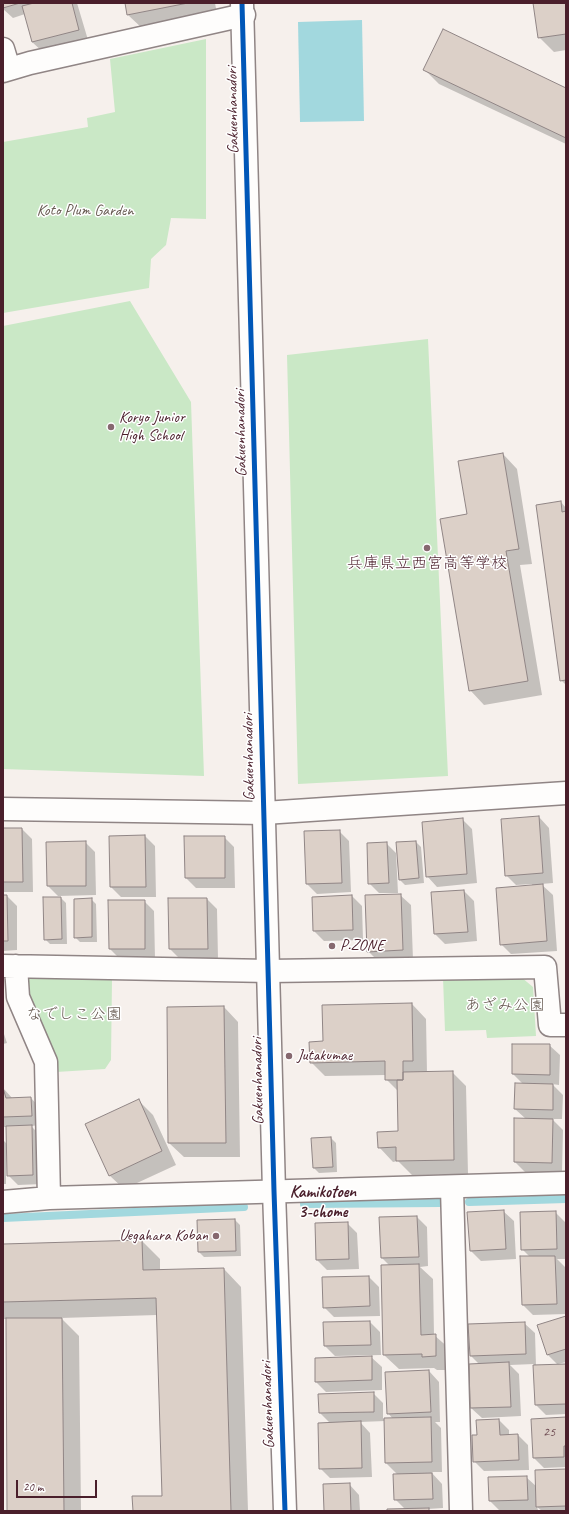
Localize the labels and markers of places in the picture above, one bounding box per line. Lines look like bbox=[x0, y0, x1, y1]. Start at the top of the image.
place label: Koryo Junior High School bbox=[119, 408, 185, 446]
marker: Koryo Junior High School bbox=[106, 422, 116, 432]
marker: 兵庫県立西宮高等学校 bbox=[422, 543, 432, 553]
place label: 兵庫県立西宮高等学校 bbox=[347, 554, 507, 574]
place label: P.ZONE bbox=[340, 936, 384, 956]
marker: P.ZONE bbox=[327, 941, 337, 951]
place label: Jutakumae bbox=[297, 1046, 352, 1066]
marker: Jutakumae bbox=[284, 1051, 294, 1061]
place label: Uegahara Koban bbox=[119, 1226, 208, 1246]
marker: Uegahara Koban bbox=[211, 1231, 221, 1241]

